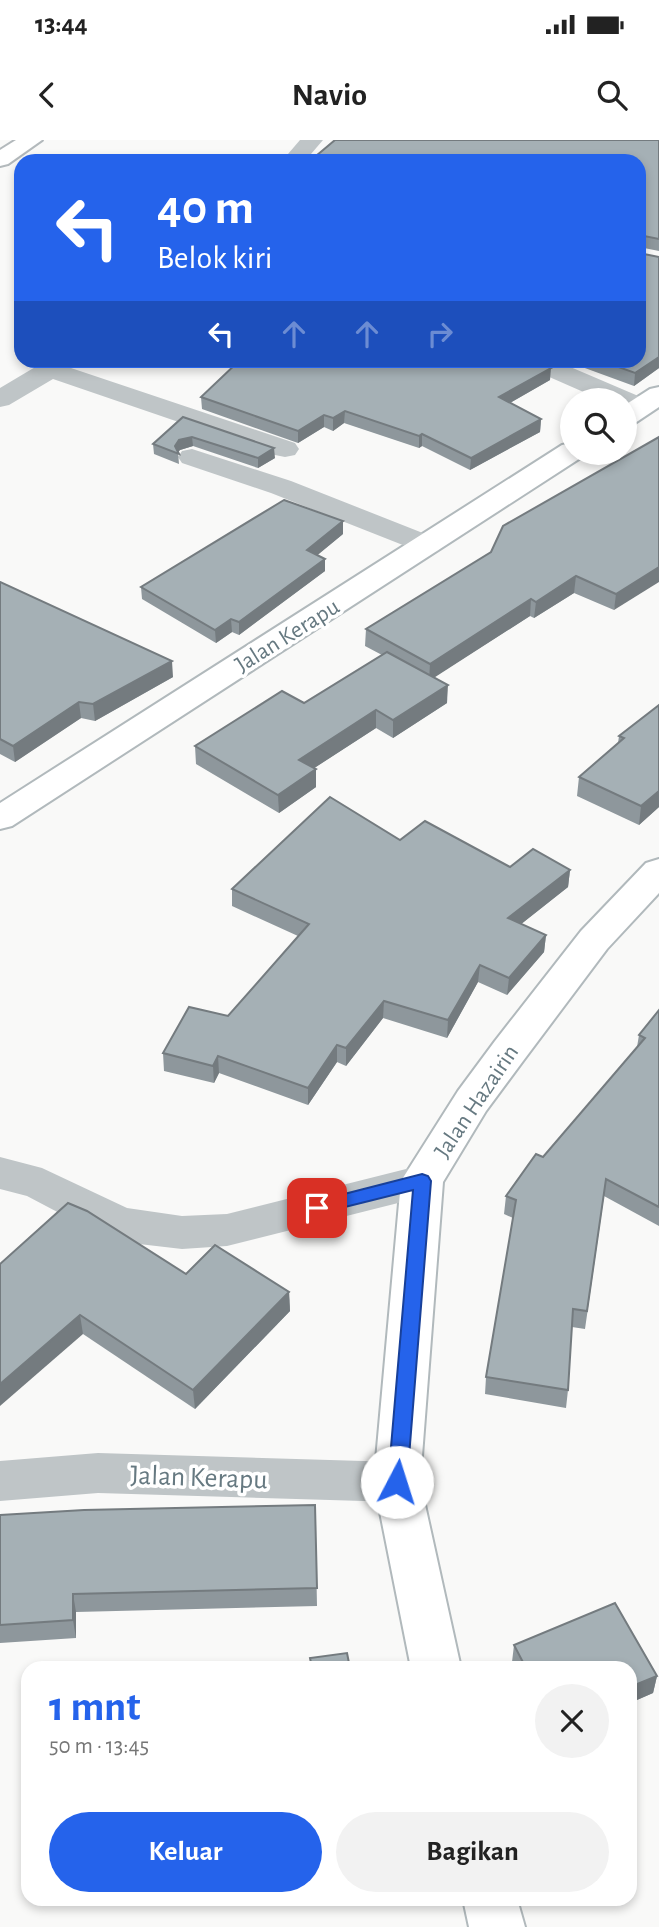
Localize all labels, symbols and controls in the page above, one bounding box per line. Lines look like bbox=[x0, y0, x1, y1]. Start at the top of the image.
text: 13:44 bbox=[35, 11, 88, 37]
icon: back bbox=[28, 76, 66, 114]
icon: search bbox=[593, 76, 631, 114]
text: Navio bbox=[292, 79, 367, 111]
icon: left bbox=[42, 182, 133, 273]
text: 40 m bbox=[157, 184, 254, 233]
text: Belok kiri bbox=[157, 242, 273, 274]
icon: left bbox=[202, 315, 240, 353]
icon: ahead bbox=[275, 315, 313, 353]
icon: ahead bbox=[348, 315, 386, 353]
icon: right bbox=[421, 315, 459, 353]
map controls bbox=[560, 388, 637, 465]
button: search bbox=[560, 388, 637, 465]
street label: Jalan Kerapu bbox=[231, 594, 344, 677]
street label: Jalan Hazairin bbox=[430, 1041, 523, 1163]
pin bbox=[287, 1178, 347, 1238]
icon: arrive bbox=[298, 1189, 336, 1227]
position arrow bbox=[360, 1445, 434, 1519]
street label: Jalan Kerapu bbox=[130, 1462, 268, 1494]
button: close bbox=[535, 1684, 609, 1758]
text: 1 mnt bbox=[49, 1686, 141, 1728]
text: 50 m · 13:45 bbox=[49, 1735, 149, 1758]
button: Keluar bbox=[49, 1812, 322, 1892]
button: Bagikan bbox=[336, 1812, 609, 1892]

